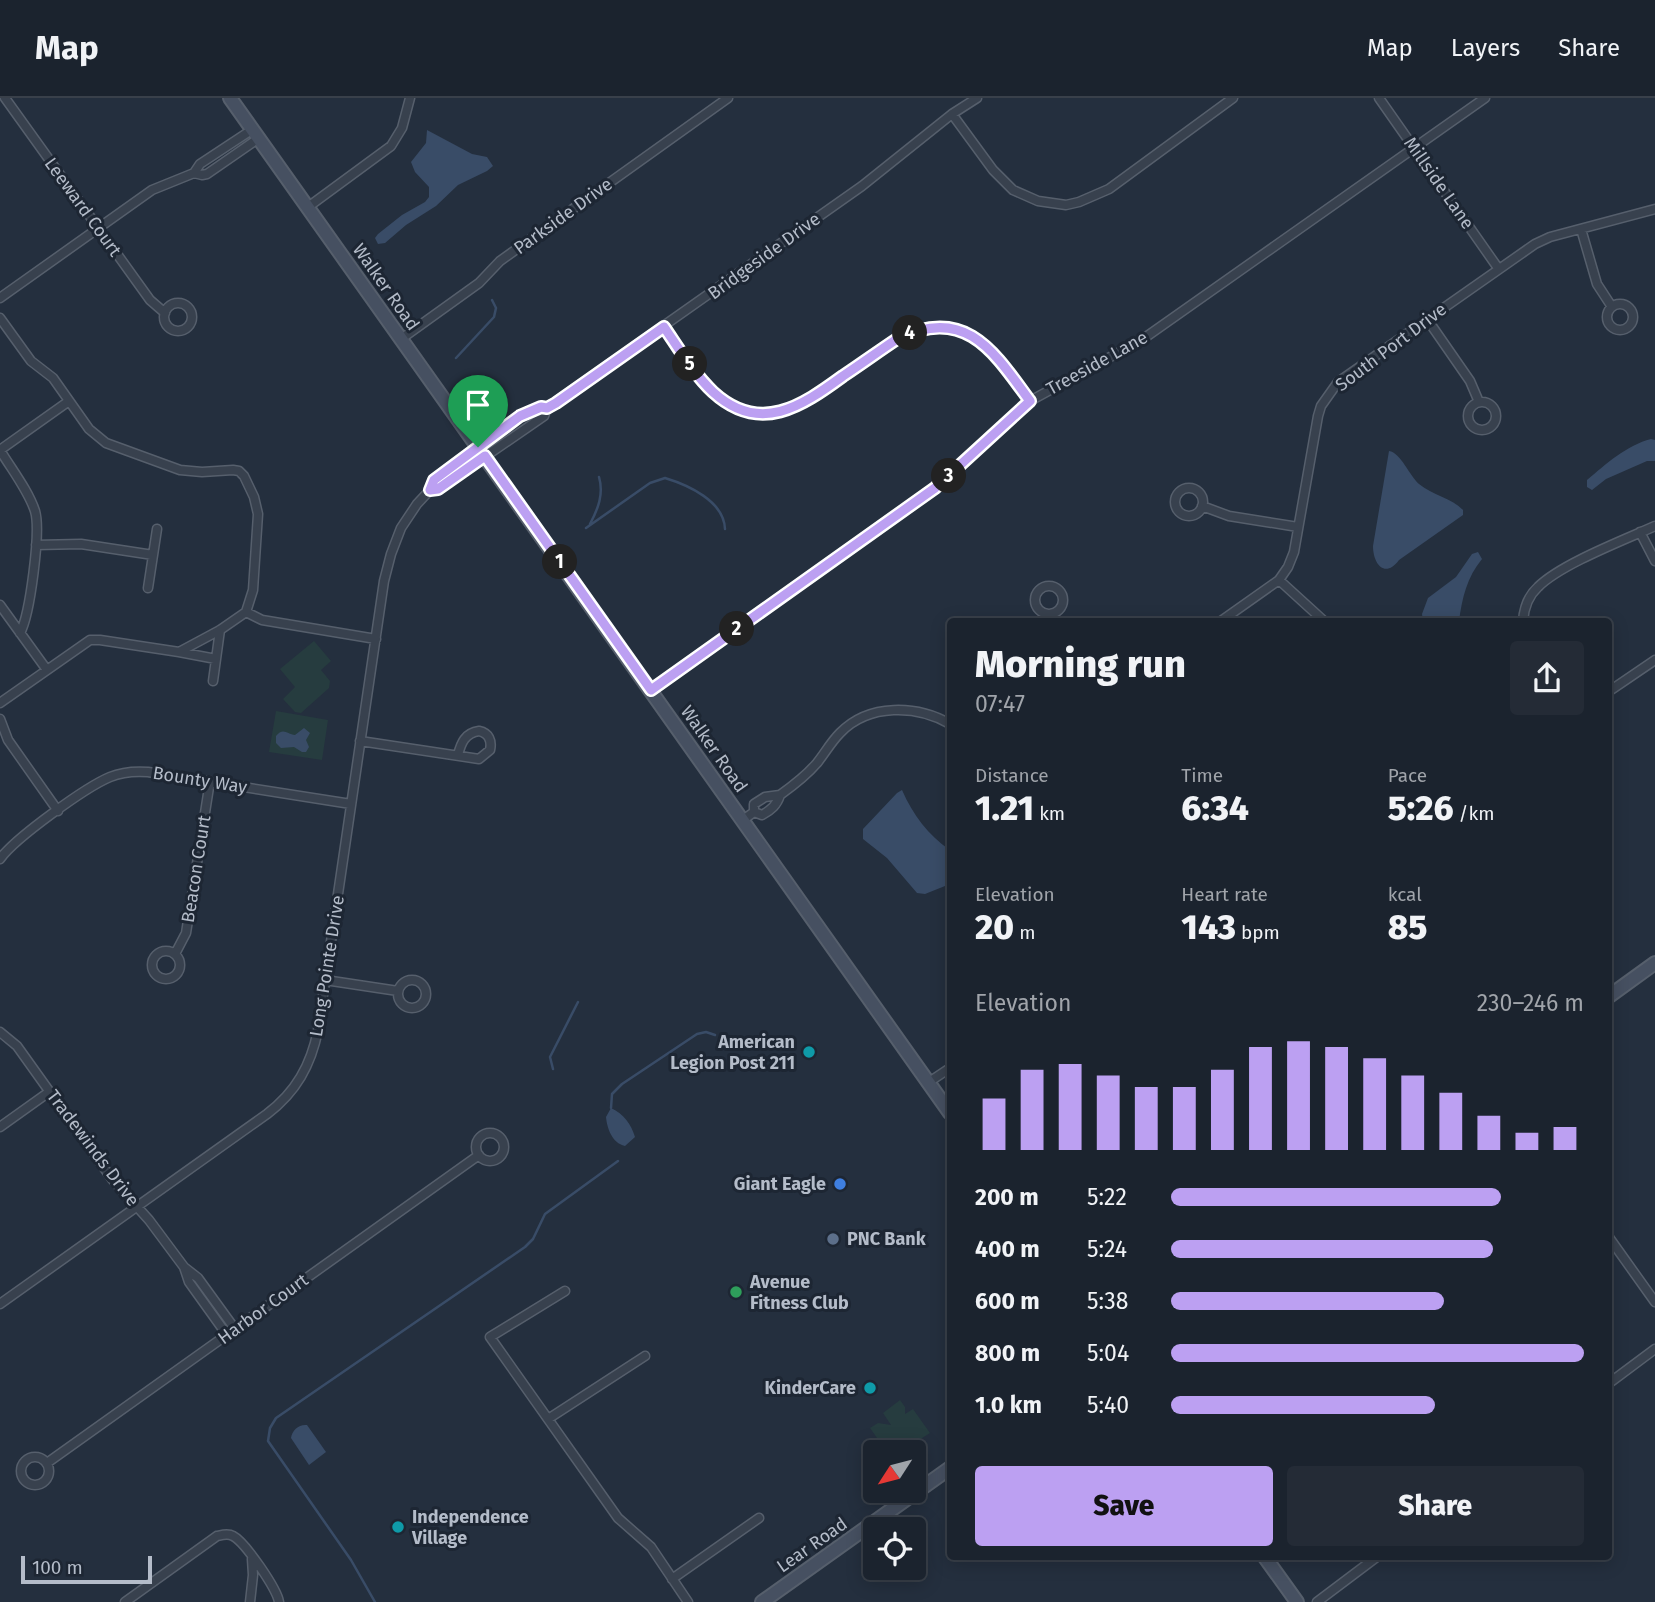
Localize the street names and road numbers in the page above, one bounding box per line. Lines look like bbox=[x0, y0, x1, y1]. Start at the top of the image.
street label: Millside Lane bbox=[1399, 133, 1479, 233]
street label: Leeward Court bbox=[40, 153, 126, 261]
street label: Parkside Drive bbox=[509, 173, 617, 259]
street label: Bridgeside Drive bbox=[703, 208, 825, 304]
street label: Walker Road bbox=[348, 239, 424, 335]
street label: South Port Drive bbox=[1331, 298, 1451, 396]
street label: Treeside Lane bbox=[1042, 326, 1152, 400]
street label: Walker Road bbox=[676, 701, 752, 797]
street label: Bounty Way bbox=[151, 762, 249, 798]
street label: Beacon Court bbox=[177, 813, 215, 924]
street label: Long Pointe Drive bbox=[305, 894, 349, 1038]
street label: Tradewinds Drive bbox=[42, 1085, 144, 1211]
street label: Harbor Court bbox=[214, 1269, 313, 1349]
street label: Lear Road bbox=[772, 1513, 852, 1577]

